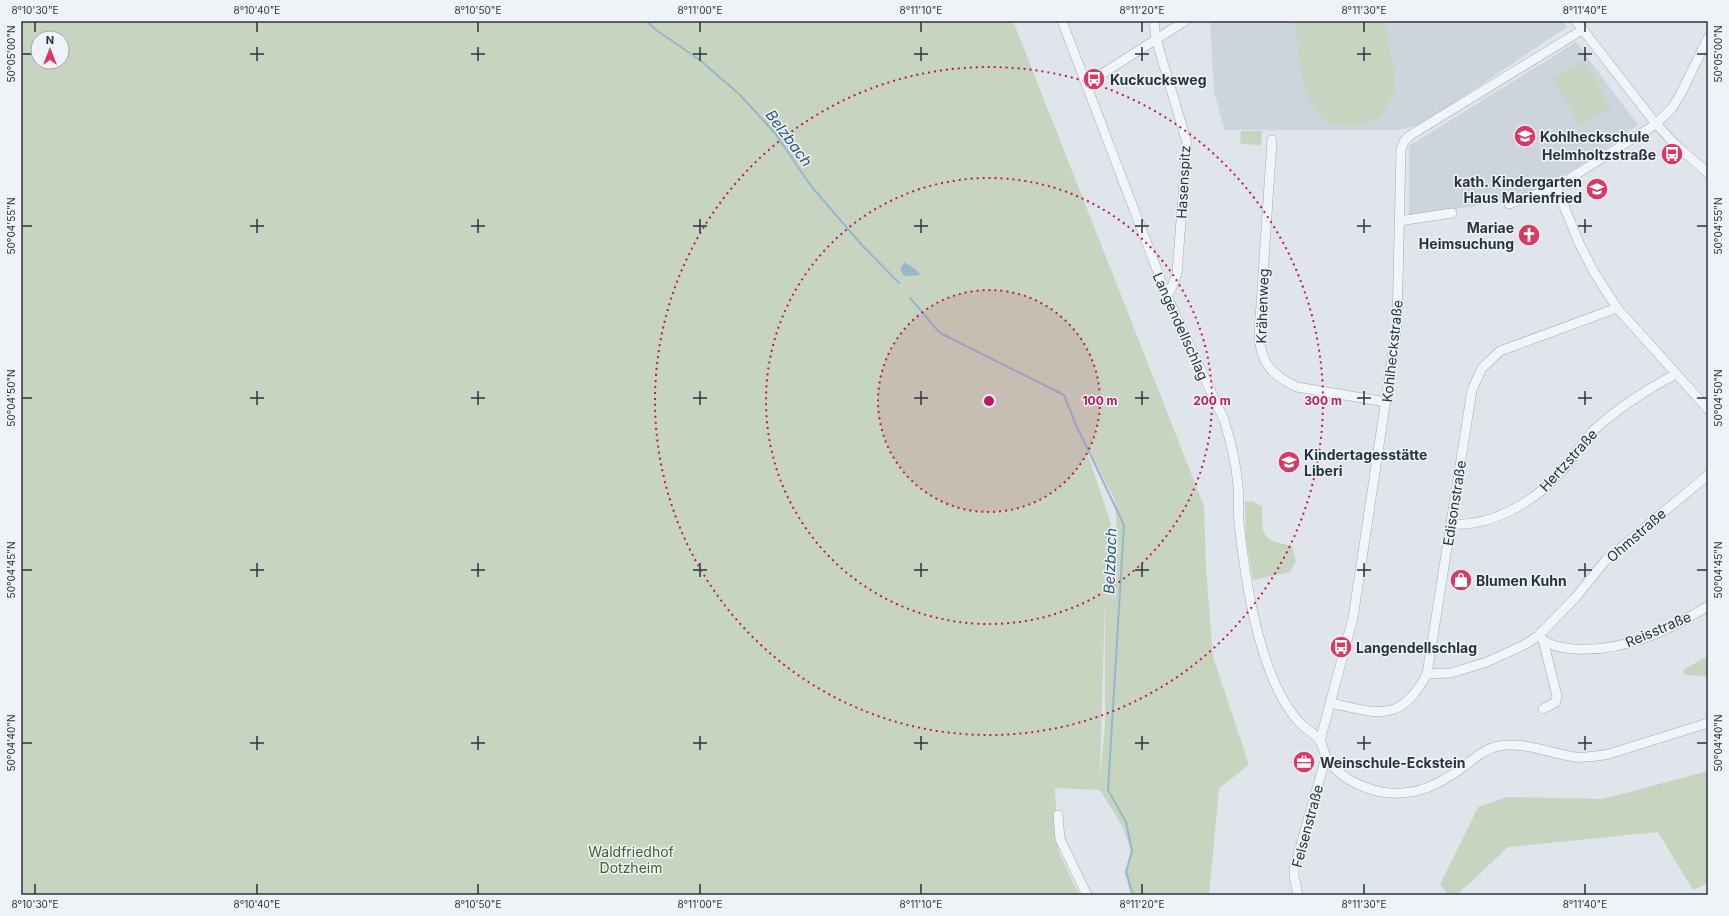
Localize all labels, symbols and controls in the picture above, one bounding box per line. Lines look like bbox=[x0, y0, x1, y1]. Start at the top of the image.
text: 8°10'30"E bbox=[11, 4, 59, 16]
text: 8°10'40"E bbox=[234, 4, 280, 16]
text: 8°10'50"E bbox=[454, 4, 502, 16]
text: 8°11'00"E bbox=[677, 4, 723, 16]
text: 8°11'10"E bbox=[900, 4, 942, 16]
text: 8°11'20"E bbox=[1120, 4, 1164, 16]
text: 8°11'30"E bbox=[1342, 4, 1386, 16]
text: 8°11'40"E bbox=[1563, 4, 1607, 16]
text: 50°05'00"N bbox=[5, 25, 17, 83]
text: 50°05'00"N bbox=[1712, 25, 1724, 83]
north arrow bbox=[30, 30, 70, 70]
text: N bbox=[46, 33, 54, 47]
bus stop icon: Kuckucksweg bbox=[1081, 66, 1107, 92]
place label: Kuckucksweg bbox=[1110, 71, 1206, 88]
water label: Belzbach bbox=[761, 106, 817, 170]
school or university icon: Kohlheckschule bbox=[1512, 123, 1538, 149]
place label: Kohlheckschule bbox=[1540, 128, 1650, 145]
bus stop icon: Helmholtzstraße bbox=[1659, 141, 1685, 167]
street label: Hasenspitz bbox=[1173, 145, 1193, 219]
place label: Helmholtzstraße bbox=[1542, 146, 1656, 163]
place label: kath. Kindergarten Haus Marienfried bbox=[1454, 173, 1582, 206]
school or university icon: kath. Kindergarten Haus Marienfried bbox=[1584, 176, 1610, 202]
text: 50°04'55"N bbox=[5, 197, 17, 255]
text: 50°04'55"N bbox=[1712, 197, 1724, 255]
place label: Mariae Heimsuchung bbox=[1419, 219, 1514, 252]
church icon: Mariae Heimsuchung bbox=[1516, 222, 1542, 248]
street label: Krähenweg bbox=[1252, 268, 1272, 344]
street label: Langendellschlag bbox=[1150, 270, 1212, 382]
street label: Kohlheckstraße bbox=[1378, 299, 1406, 403]
text: 50°04'50"N bbox=[5, 369, 17, 427]
text: 50°04'50"N bbox=[1712, 369, 1724, 427]
text: 100 m bbox=[1082, 393, 1118, 408]
text: 200 m bbox=[1193, 393, 1231, 408]
text: 300 m bbox=[1304, 393, 1342, 408]
centre of rings bbox=[982, 394, 996, 408]
street label: Hertzstraße bbox=[1535, 425, 1601, 495]
place label: Kindertagesstätte Liberi bbox=[1304, 446, 1427, 479]
school or university icon: Kindertagesstätte Liberi bbox=[1276, 449, 1302, 475]
street label: Edisonstraße bbox=[1439, 459, 1469, 547]
street label: Ohmstraße bbox=[1603, 505, 1669, 565]
water label: Belzbach bbox=[1099, 527, 1121, 594]
text: 50°04'45"N bbox=[5, 542, 17, 598]
text: 50°04'45"N bbox=[1712, 542, 1724, 598]
shop icon: Blumen Kuhn bbox=[1448, 567, 1474, 593]
place label: Blumen Kuhn bbox=[1476, 572, 1567, 589]
street label: Reisstraße bbox=[1623, 608, 1693, 650]
bus stop icon: Langendellschlag bbox=[1328, 634, 1354, 660]
place label: Langendellschlag bbox=[1356, 639, 1477, 656]
text: 50°04'40"N bbox=[5, 714, 17, 772]
text: 50°04'40"N bbox=[1712, 714, 1724, 772]
office icon: Weinschule-Eckstein bbox=[1291, 749, 1317, 775]
place label: Weinschule-Eckstein bbox=[1320, 754, 1465, 771]
street label: Felsenstraße bbox=[1288, 783, 1326, 869]
park label: Waldfriedhof Dotzheim bbox=[588, 843, 674, 876]
text: 8°10'30"E bbox=[11, 898, 59, 910]
text: 8°10'40"E bbox=[234, 898, 280, 910]
text: 8°10'50"E bbox=[454, 898, 502, 910]
text: 8°11'00"E bbox=[677, 898, 723, 910]
text: 8°11'10"E bbox=[900, 898, 942, 910]
text: 8°11'20"E bbox=[1120, 898, 1164, 910]
text: 8°11'30"E bbox=[1342, 898, 1386, 910]
text: 8°11'40"E bbox=[1563, 898, 1607, 910]

